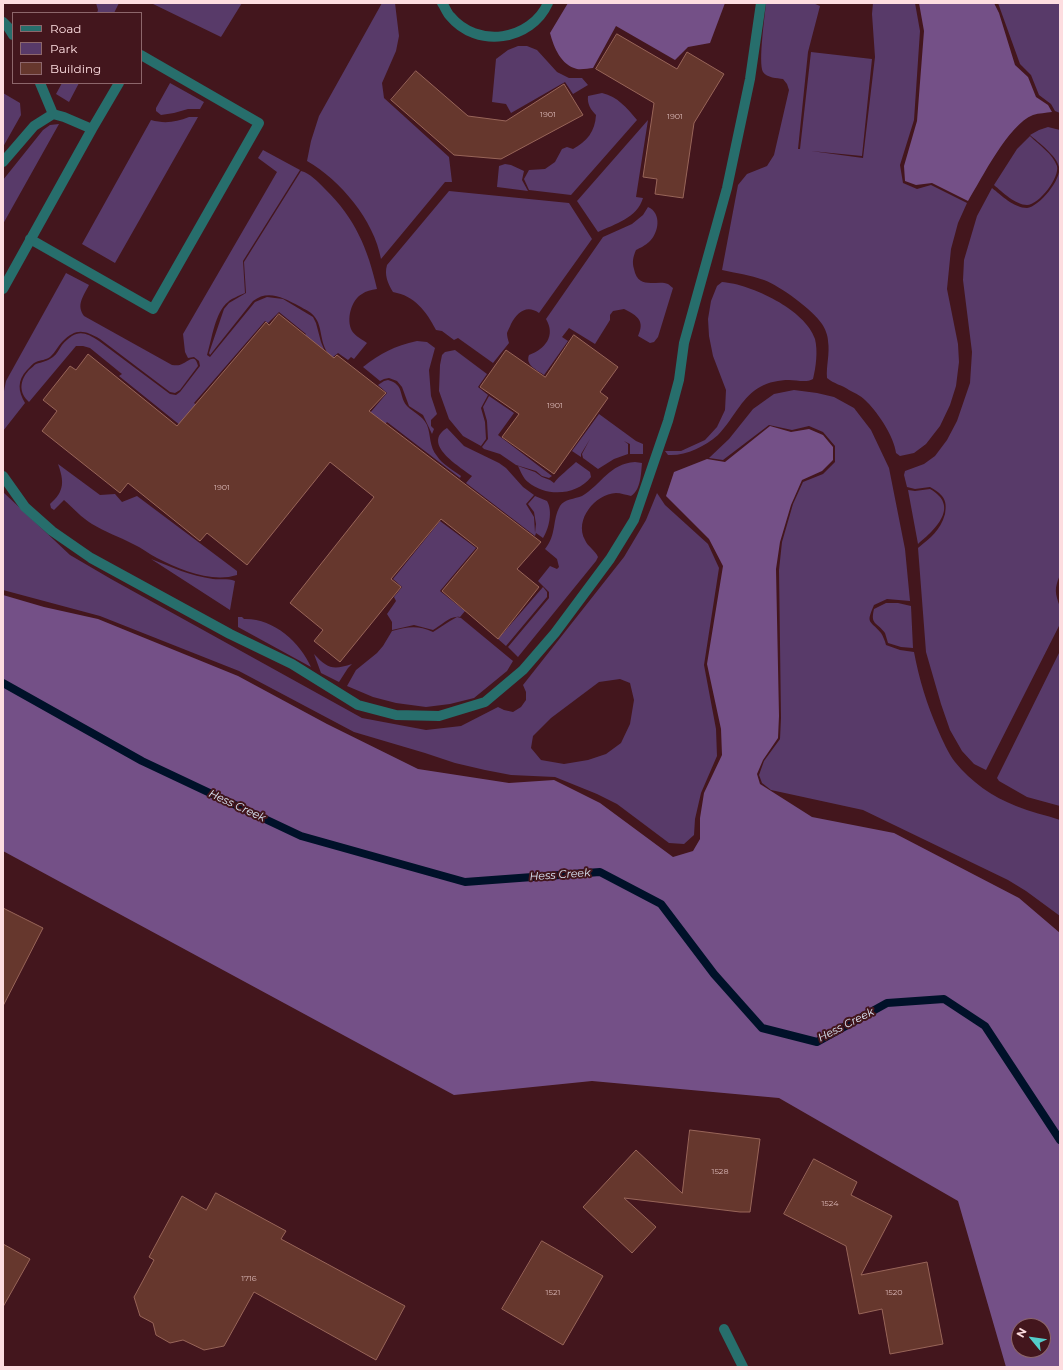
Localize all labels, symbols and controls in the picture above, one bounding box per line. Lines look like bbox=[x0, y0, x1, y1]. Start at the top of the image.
legend bbox=[12, 12, 142, 84]
text: Road bbox=[50, 21, 81, 36]
text: Park bbox=[50, 41, 77, 56]
text: Building bbox=[50, 61, 101, 76]
house number: 1901 bbox=[540, 110, 556, 120]
house number: 1901 bbox=[667, 112, 683, 122]
house number: 1901 bbox=[547, 401, 563, 411]
house number: 1901 bbox=[214, 483, 230, 493]
water label: Hess Creek bbox=[206, 787, 268, 825]
water label: Hess Creek bbox=[529, 866, 591, 884]
water label: Hess Creek bbox=[816, 1005, 876, 1045]
house number: 1528 bbox=[711, 1167, 729, 1177]
house number: 1524 bbox=[821, 1199, 839, 1209]
house number: 1716 bbox=[241, 1274, 257, 1284]
house number: 1521 bbox=[546, 1288, 560, 1298]
house number: 1520 bbox=[885, 1288, 903, 1298]
north arrow bbox=[1011, 1318, 1051, 1358]
text: N bbox=[1013, 1325, 1030, 1340]

